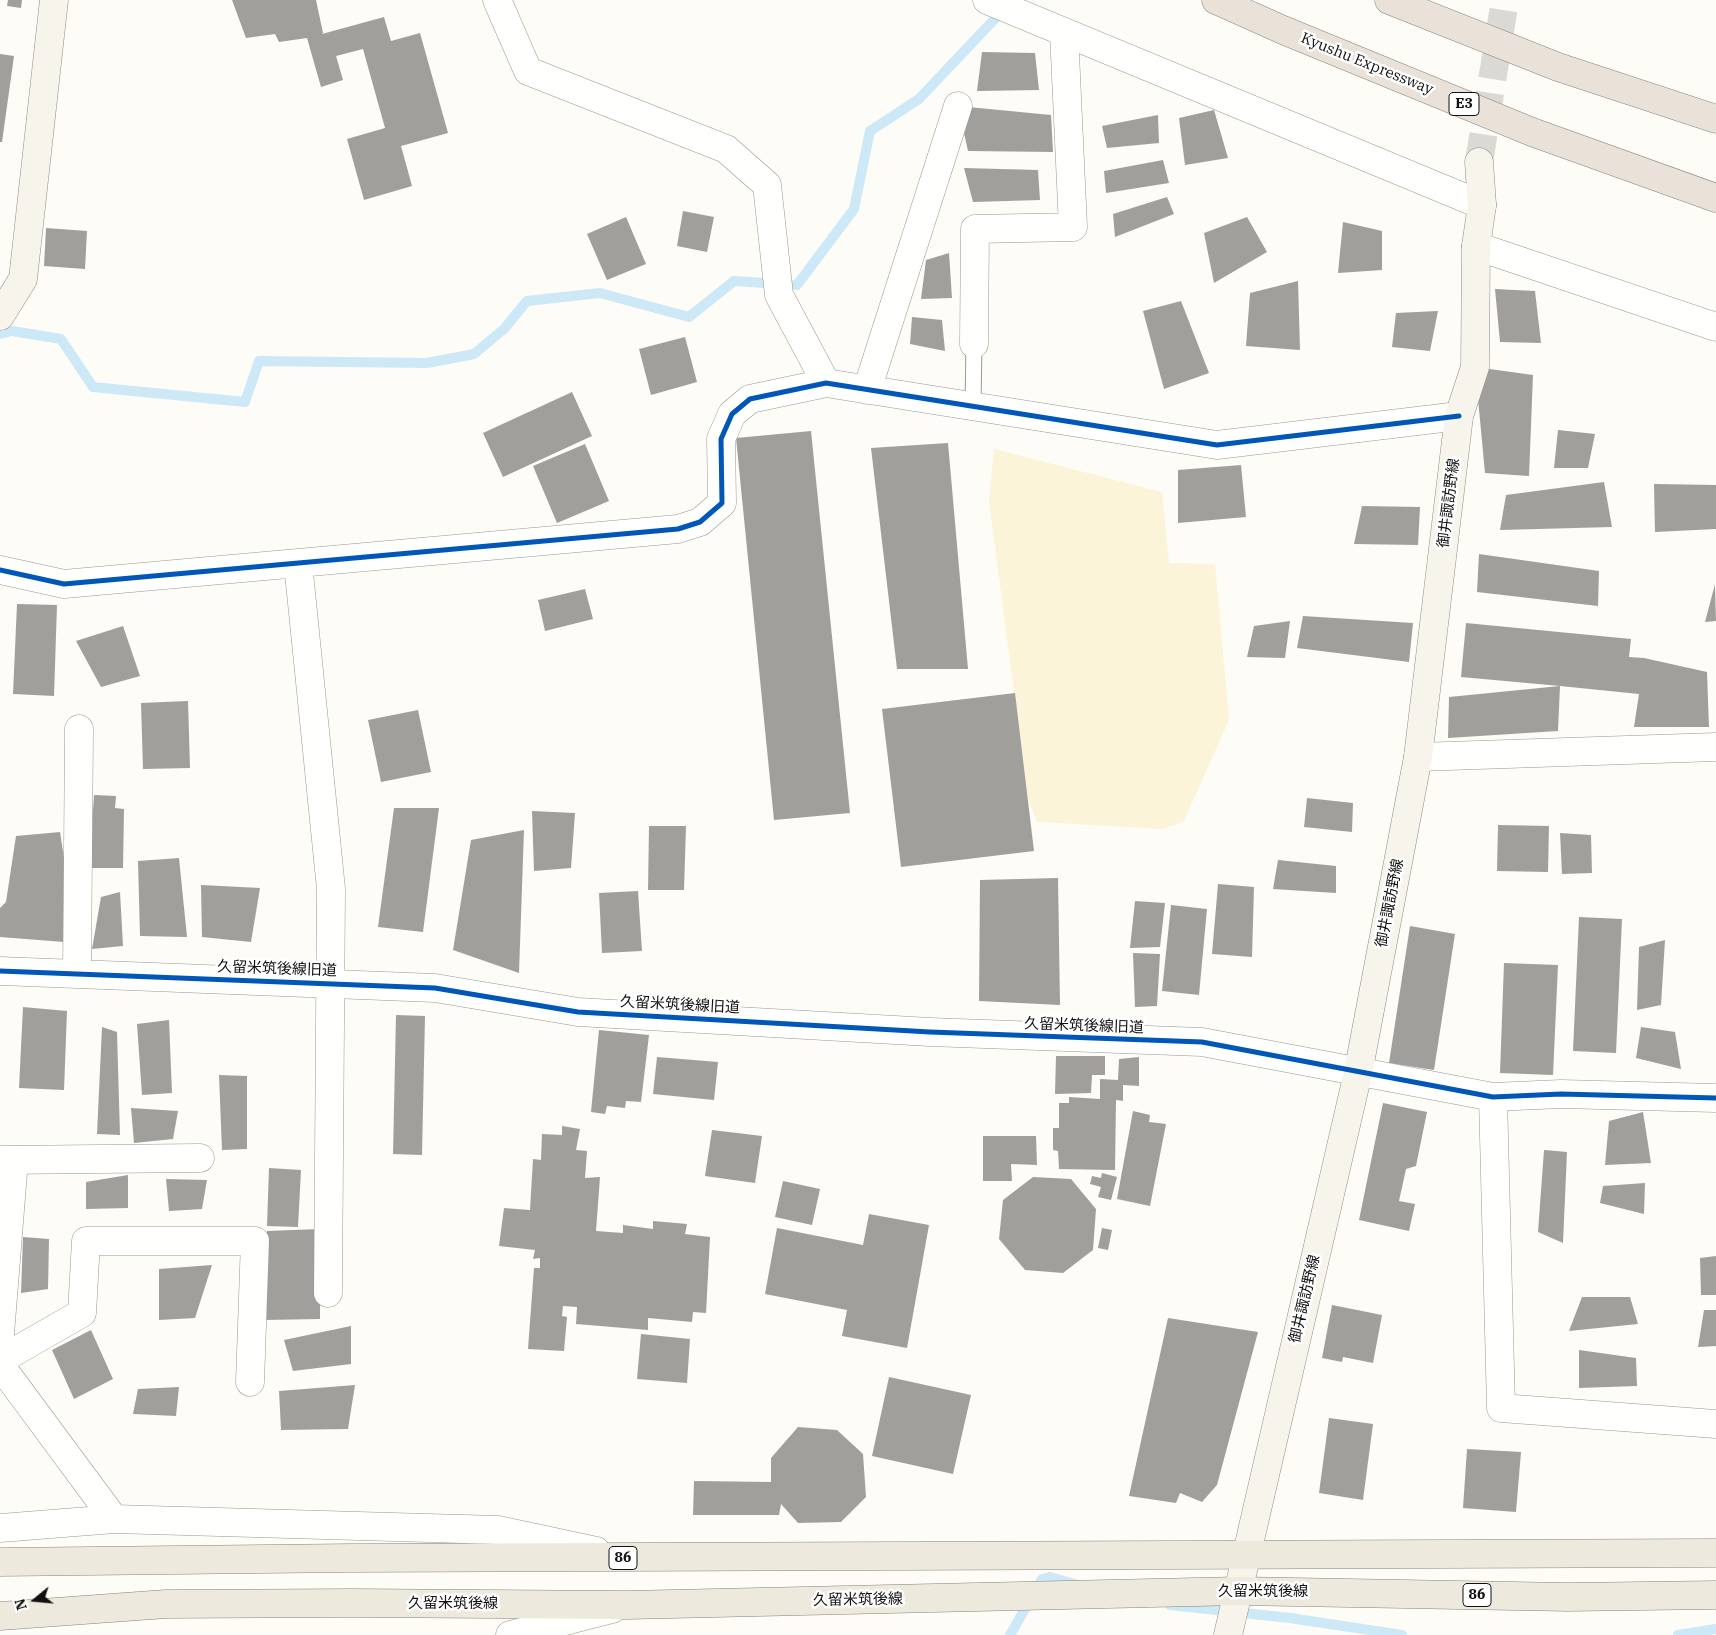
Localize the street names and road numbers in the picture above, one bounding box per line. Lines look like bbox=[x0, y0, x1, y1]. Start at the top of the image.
street label: Kyushu Expressway bbox=[1298, 29, 1436, 99]
road number: E3 bbox=[1449, 92, 1479, 116]
street label: 御井諏訪野線 bbox=[1435, 457, 1463, 549]
street label: 御井諏訪野線 bbox=[1373, 857, 1407, 949]
street label: 久留米筑後線旧道 bbox=[217, 958, 337, 980]
street label: 久留米筑後線旧道 bbox=[620, 993, 740, 1017]
street label: 久留米筑後線旧道 bbox=[1024, 1015, 1144, 1037]
street label: 御井諏訪野線 bbox=[1286, 1253, 1324, 1345]
road number: 86 bbox=[609, 1546, 637, 1570]
street label: 久留米筑後線 bbox=[1218, 1583, 1308, 1601]
road number: 86 bbox=[1463, 1584, 1491, 1606]
street label: 久留米筑後線 bbox=[813, 1590, 903, 1610]
street label: 久留米筑後線 bbox=[408, 1595, 498, 1613]

